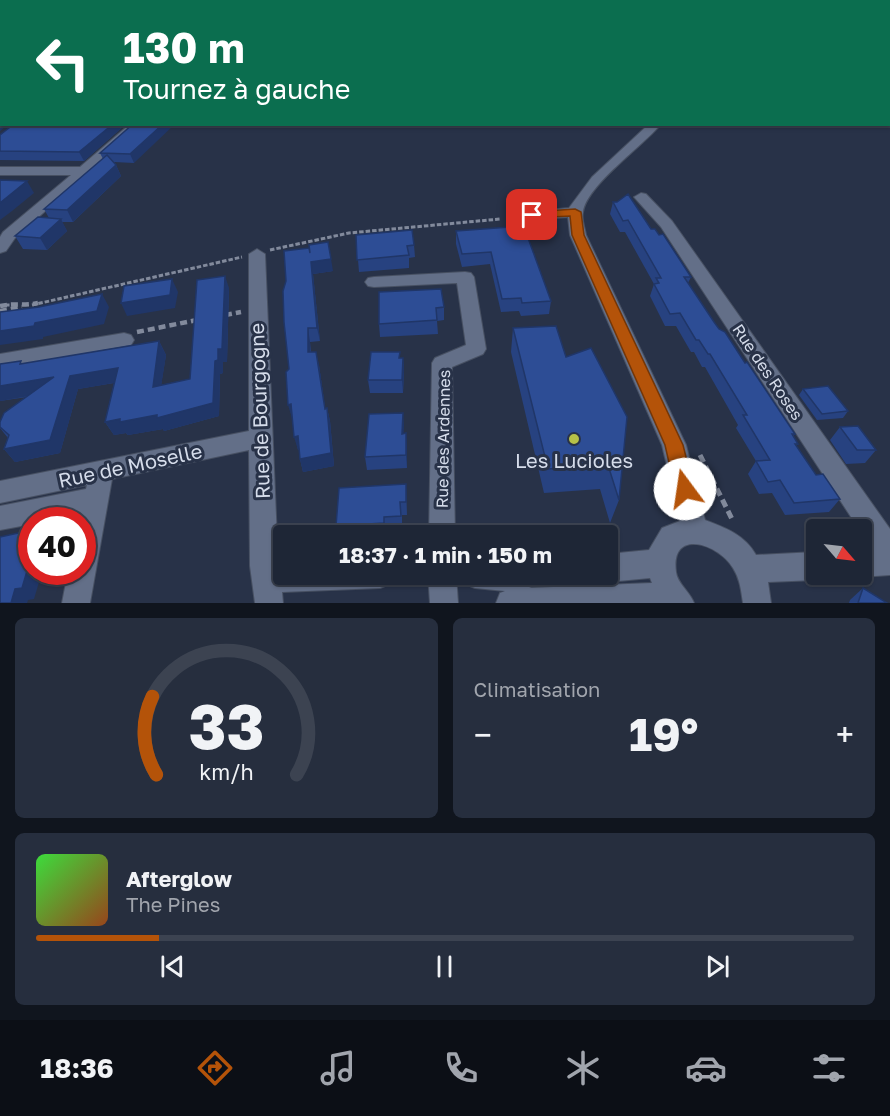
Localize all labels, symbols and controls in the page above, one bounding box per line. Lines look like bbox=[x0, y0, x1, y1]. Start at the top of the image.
text: 130 m bbox=[123, 22, 245, 72]
icon: left bbox=[24, 24, 102, 102]
text: Tournez à gauche bbox=[123, 73, 350, 105]
pin bbox=[506, 189, 557, 240]
icon: arrive bbox=[515, 198, 548, 231]
street label: Rue des Roses bbox=[728, 320, 808, 424]
street label: Rue de Bourgogne bbox=[244, 322, 274, 500]
street label: Rue des Ardennes bbox=[432, 370, 454, 508]
marker: Les Lucioles bbox=[567, 432, 581, 446]
street label: Rue de Moselle bbox=[56, 438, 204, 492]
place label: Les Lucioles bbox=[515, 448, 633, 472]
position arrow bbox=[653, 457, 717, 521]
speed limit sign: 40 bbox=[18, 507, 96, 585]
north arrow bbox=[806, 519, 872, 585]
map controls bbox=[806, 519, 872, 585]
text: 18:37 · 1 min · 150 m bbox=[339, 541, 552, 568]
text: Climatisation bbox=[474, 677, 600, 701]
text: 33 bbox=[188, 688, 264, 763]
text: 19° bbox=[629, 707, 698, 761]
text: − bbox=[474, 715, 492, 754]
text: + bbox=[836, 715, 854, 754]
text: km/h bbox=[199, 759, 254, 785]
text: Afterglow bbox=[126, 865, 232, 892]
text: The Pines bbox=[126, 892, 220, 916]
icon: previous bbox=[156, 950, 189, 983]
icon: pause bbox=[428, 950, 461, 983]
icon: next bbox=[701, 950, 734, 983]
icon: directions bbox=[194, 1047, 236, 1089]
icon: music bbox=[317, 1047, 359, 1089]
icon: phone bbox=[440, 1047, 482, 1089]
icon: climate bbox=[562, 1047, 604, 1089]
icon: car bbox=[685, 1047, 727, 1089]
icon: filters bbox=[808, 1047, 850, 1089]
text: 18:36 bbox=[40, 1052, 114, 1084]

